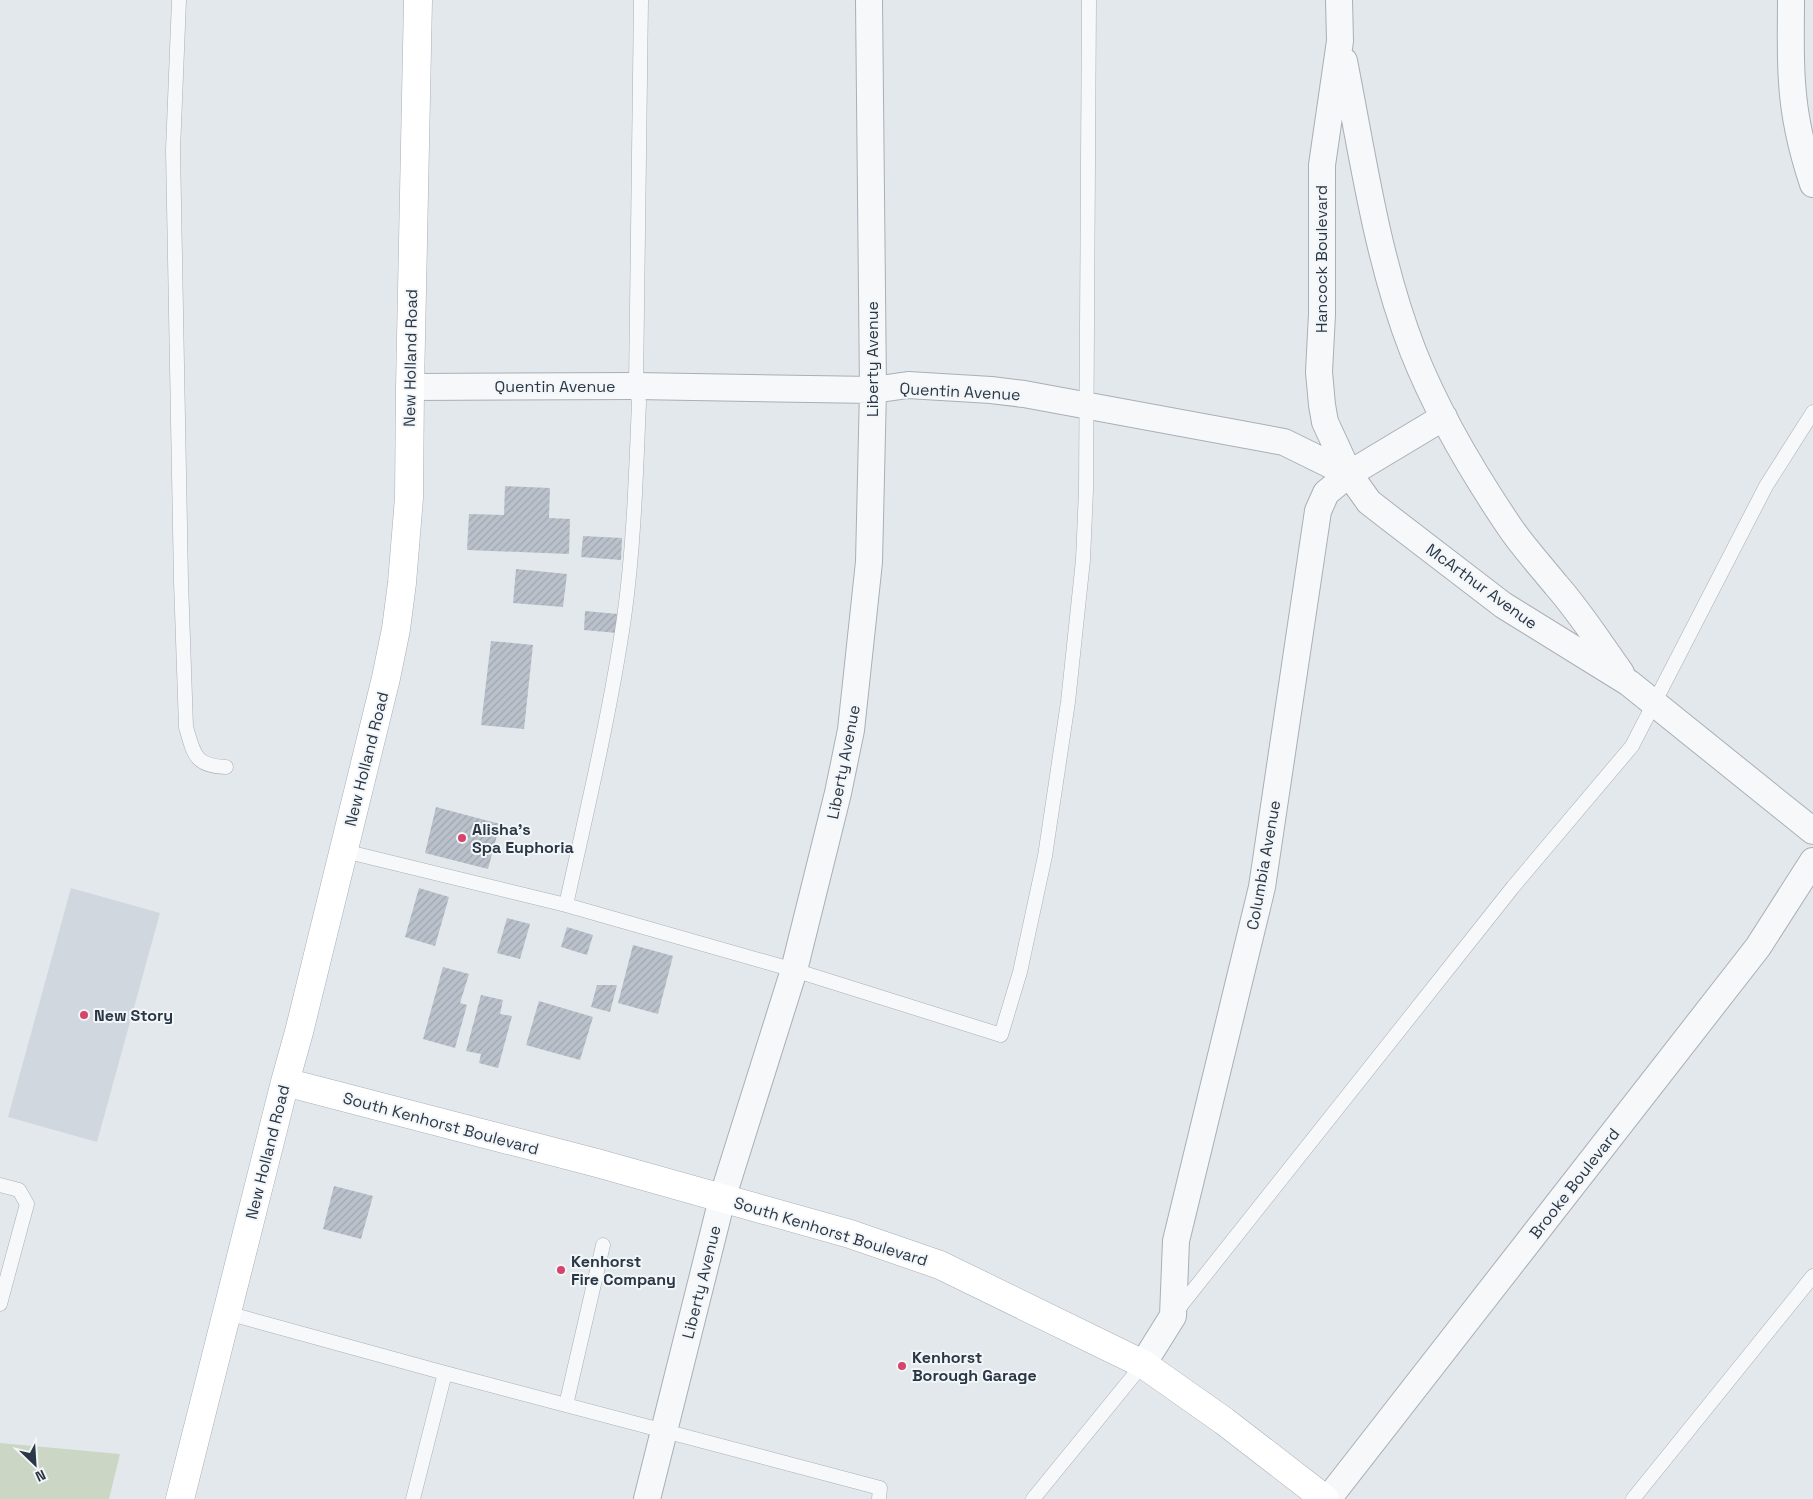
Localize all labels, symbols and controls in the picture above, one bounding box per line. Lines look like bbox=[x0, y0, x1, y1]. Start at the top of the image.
street label: Hancock Boulevard bbox=[1311, 185, 1332, 333]
street label: New Holland Road bbox=[399, 289, 422, 427]
street label: Liberty Avenue bbox=[862, 301, 883, 417]
street label: Quentin Avenue bbox=[494, 376, 616, 397]
street label: Quentin Avenue bbox=[899, 378, 1021, 405]
street label: McArthur Avenue bbox=[1422, 539, 1542, 634]
street label: New Holland Road bbox=[340, 690, 393, 829]
street label: Liberty Avenue bbox=[822, 703, 865, 821]
street label: Columbia Avenue bbox=[1242, 799, 1285, 932]
place label: Alisha's Spa Euphoria bbox=[472, 819, 574, 858]
marker: Alisha's Spa Euphoria bbox=[456, 832, 468, 844]
place label: New Story bbox=[94, 1005, 173, 1026]
marker: New Story bbox=[78, 1009, 90, 1021]
street label: New Holland Road bbox=[241, 1083, 294, 1222]
street label: South Kenhorst Boulevard bbox=[341, 1087, 541, 1160]
street label: Brooke Boulevard bbox=[1525, 1124, 1624, 1243]
street label: South Kenhorst Boulevard bbox=[731, 1192, 930, 1271]
street label: Liberty Avenue bbox=[677, 1223, 726, 1341]
place label: Kenhorst Fire Company bbox=[571, 1251, 676, 1290]
marker: Kenhorst Fire Company bbox=[555, 1264, 567, 1276]
place label: Kenhorst Borough Garage bbox=[912, 1347, 1037, 1386]
marker: Kenhorst Borough Garage bbox=[896, 1360, 908, 1372]
north arrow bbox=[10, 1439, 60, 1489]
text: N bbox=[32, 1466, 49, 1486]

